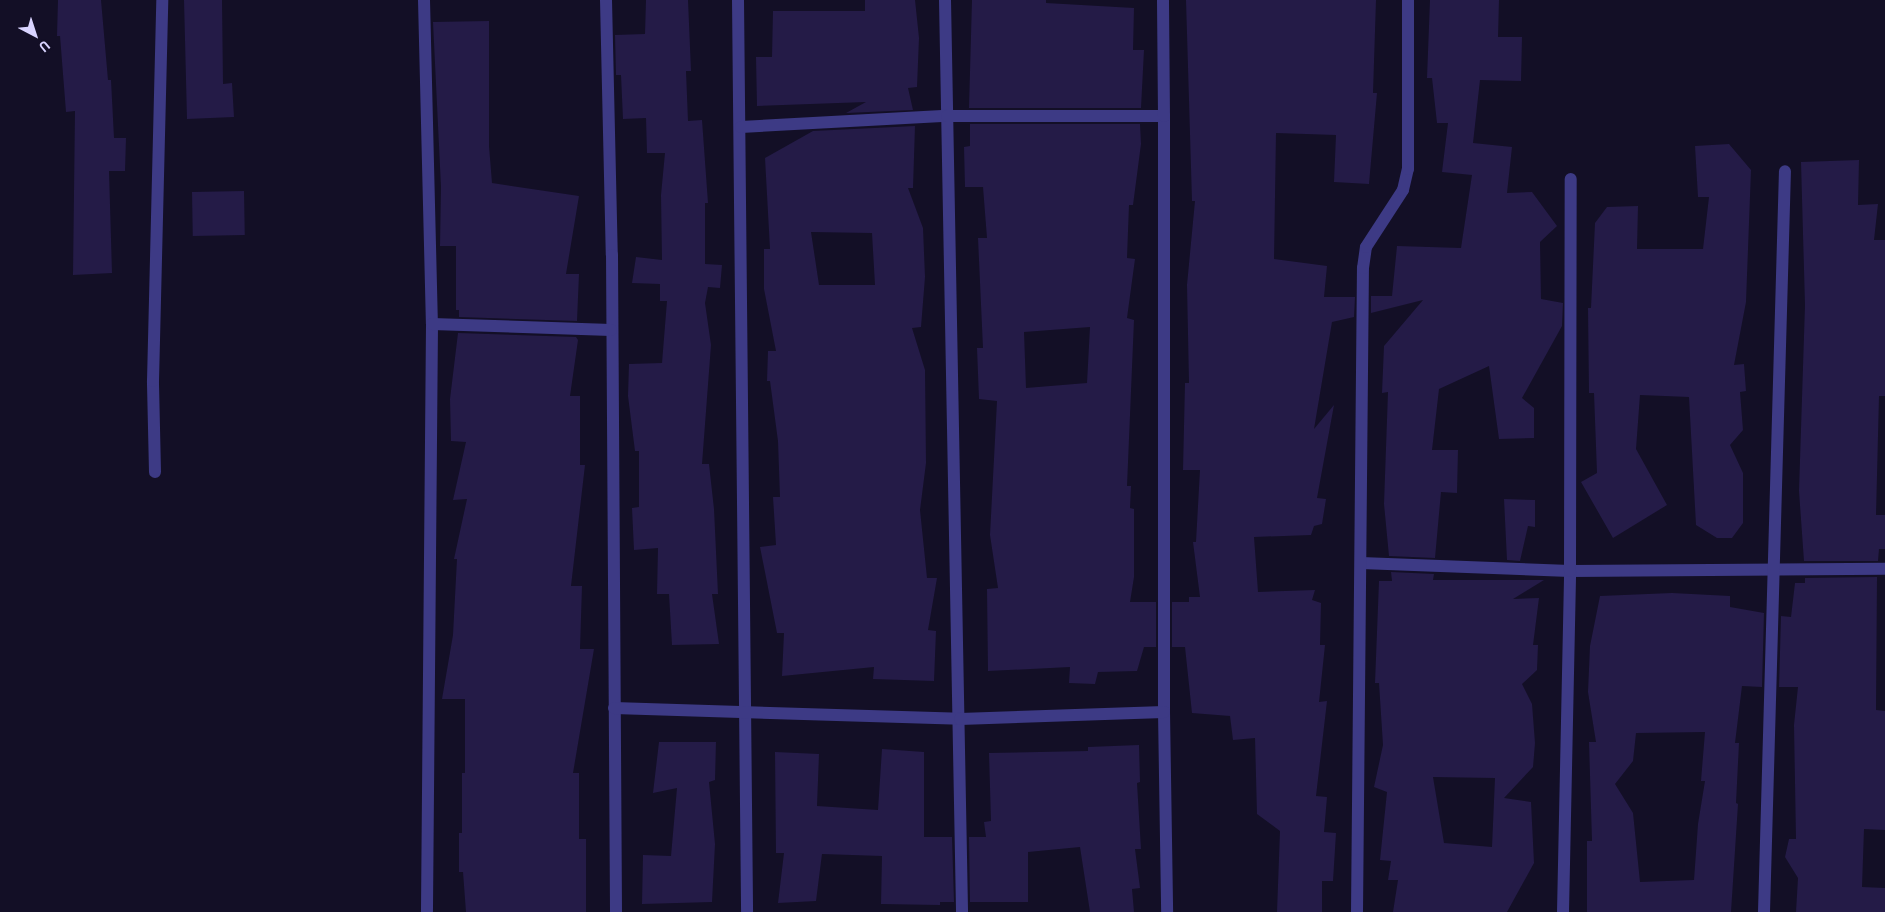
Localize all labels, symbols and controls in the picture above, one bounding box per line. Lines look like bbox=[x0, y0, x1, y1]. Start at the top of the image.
north arrow bbox=[10, 10, 60, 60]
text: U bbox=[35, 37, 54, 56]

